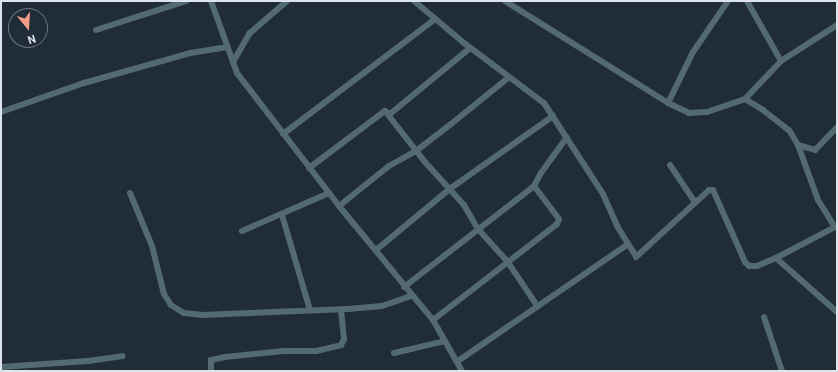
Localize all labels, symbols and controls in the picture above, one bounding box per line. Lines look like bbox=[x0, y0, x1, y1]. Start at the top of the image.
north arrow bbox=[8, 8, 48, 48]
text: N bbox=[26, 32, 37, 46]

